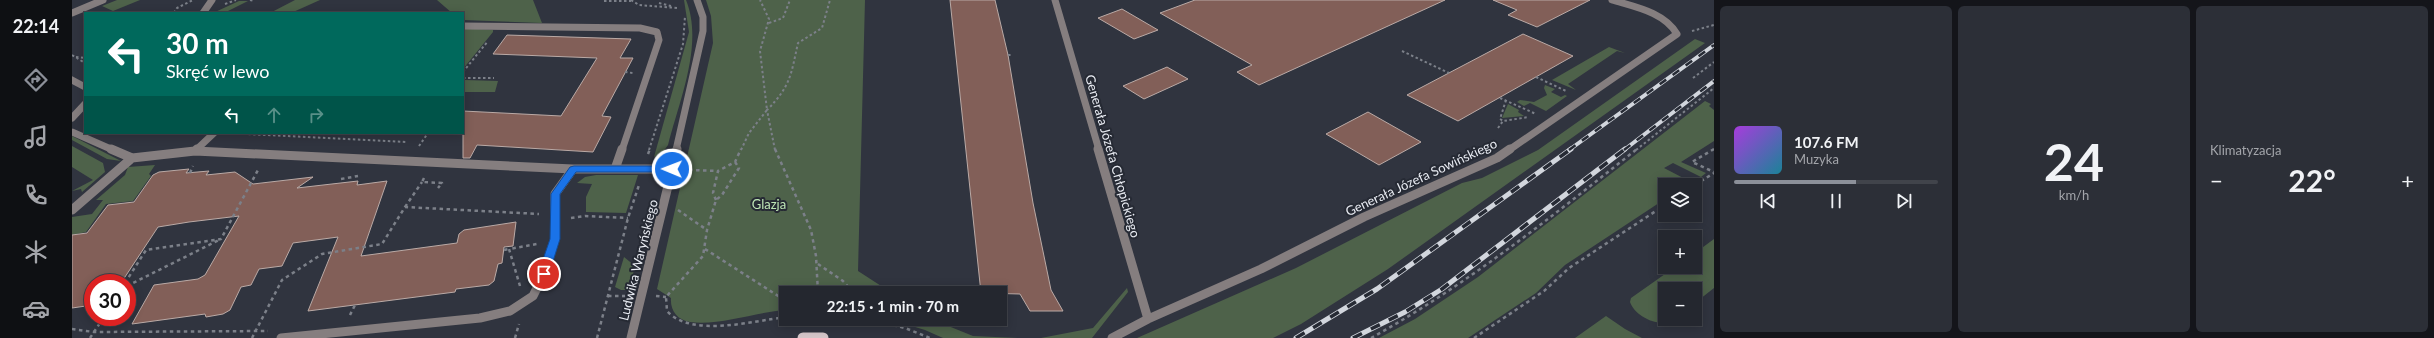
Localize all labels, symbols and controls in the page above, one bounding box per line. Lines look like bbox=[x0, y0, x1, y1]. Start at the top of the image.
text: 22:14 bbox=[13, 15, 59, 37]
text: 30 m bbox=[166, 26, 229, 60]
icon: left bbox=[100, 28, 152, 80]
text: Skręć w lewo bbox=[166, 60, 270, 82]
icon: directions bbox=[22, 66, 50, 94]
street label: Generała Józefa Chłopickiego bbox=[1082, 73, 1144, 239]
icon: left bbox=[221, 104, 243, 126]
icon: ahead bbox=[263, 104, 285, 126]
icon: right bbox=[305, 104, 327, 126]
icon: music bbox=[22, 123, 50, 151]
text: 24 bbox=[2044, 130, 2104, 192]
text: 107.6 FM bbox=[1794, 133, 1859, 151]
street label: Generała Józefa Sowińskiego bbox=[1343, 135, 1499, 219]
text: Klimatyzacja bbox=[2210, 142, 2281, 158]
position arrow bbox=[651, 148, 693, 190]
text: Muzyka bbox=[1794, 151, 1839, 167]
text: 22° bbox=[2288, 162, 2336, 198]
text: − bbox=[2210, 167, 2223, 194]
text: + bbox=[2401, 167, 2414, 194]
map controls bbox=[1658, 178, 1702, 326]
button: layers bbox=[1658, 178, 1702, 222]
icon: phone bbox=[22, 181, 50, 209]
text: km/h bbox=[2059, 187, 2089, 203]
icon: previous bbox=[1757, 190, 1779, 212]
icon: pause bbox=[1825, 190, 1847, 212]
icon: next bbox=[1893, 190, 1915, 212]
park label: Glazja bbox=[752, 196, 786, 212]
street label: Ludwika Waryńskiego bbox=[615, 198, 661, 322]
button: + bbox=[1658, 230, 1702, 274]
icon: climate bbox=[22, 238, 50, 266]
pin bbox=[527, 257, 561, 291]
icon: arrive bbox=[533, 263, 555, 285]
speed limit sign: 30 bbox=[84, 274, 136, 326]
button: − bbox=[1658, 282, 1702, 326]
icon: car bbox=[22, 295, 50, 323]
text: 22:15 · 1 min · 70 m bbox=[827, 297, 959, 315]

